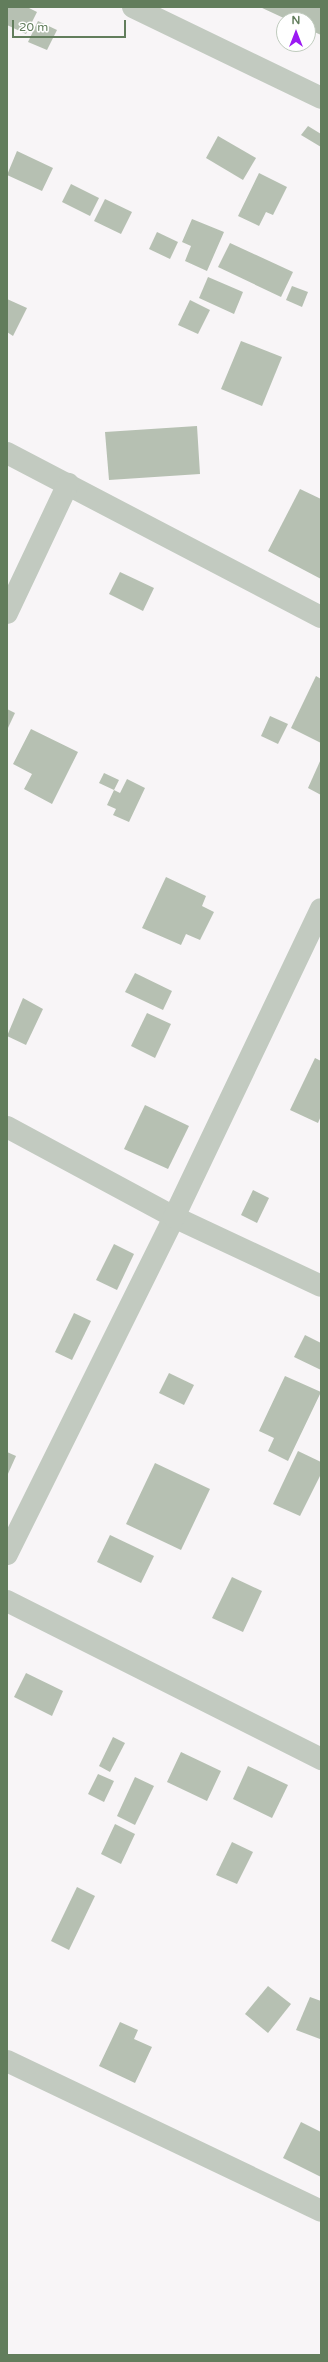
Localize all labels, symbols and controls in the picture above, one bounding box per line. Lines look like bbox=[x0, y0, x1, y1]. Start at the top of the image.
scale bar bbox=[14, 12, 128, 38]
north arrow bbox=[276, 12, 316, 52]
text: N bbox=[292, 14, 300, 27]
text: 20 m bbox=[19, 20, 48, 34]

